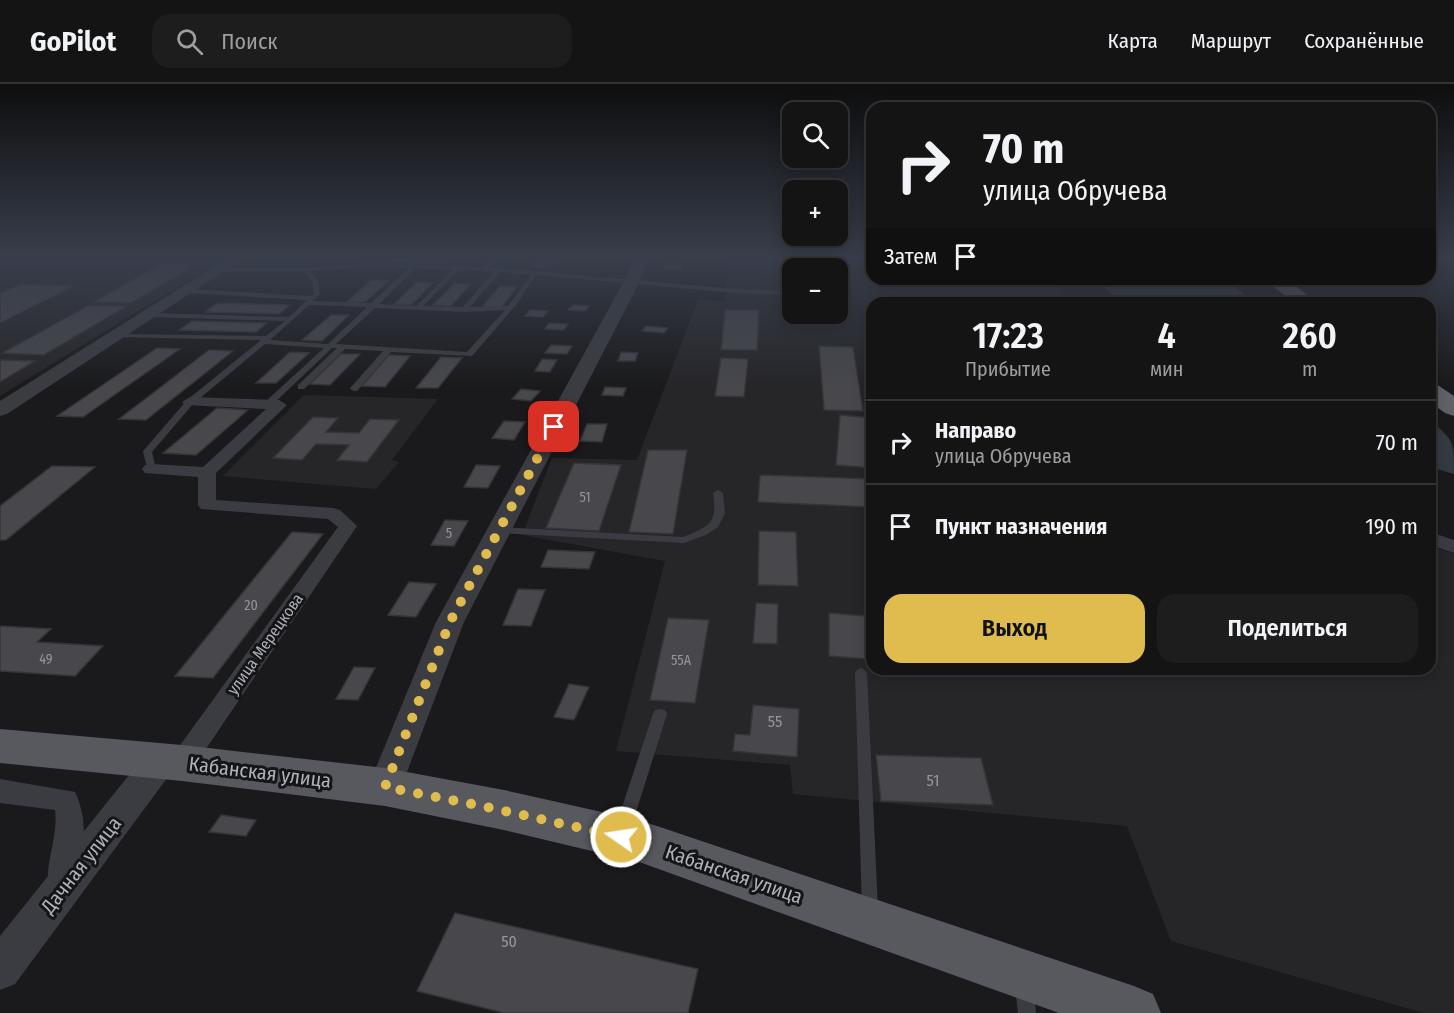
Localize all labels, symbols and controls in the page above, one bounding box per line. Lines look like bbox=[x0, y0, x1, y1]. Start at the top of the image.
search box bbox=[152, 14, 572, 68]
text: GoPilot bbox=[30, 25, 116, 58]
icon: search bbox=[173, 25, 206, 58]
text: Поиск bbox=[221, 28, 278, 55]
text: Карта bbox=[1108, 28, 1158, 54]
text: Маршрут bbox=[1191, 28, 1271, 54]
text: Сохранённые bbox=[1304, 28, 1424, 54]
map controls bbox=[782, 102, 848, 324]
button: search bbox=[782, 102, 848, 168]
text: 70 m bbox=[983, 124, 1064, 174]
icon: right bbox=[884, 126, 962, 204]
text: улица Обручева bbox=[983, 175, 1167, 207]
button: + bbox=[782, 180, 848, 246]
icon: arrive bbox=[949, 240, 982, 273]
text: Затем bbox=[884, 243, 937, 270]
button: − bbox=[782, 258, 848, 324]
text: 17:23 bbox=[972, 314, 1044, 358]
text: 4 bbox=[1158, 314, 1176, 358]
text: 260 bbox=[1282, 314, 1337, 358]
text: Прибытие bbox=[965, 357, 1051, 381]
text: мин bbox=[1150, 357, 1183, 381]
text: m bbox=[1302, 357, 1317, 381]
pin bbox=[528, 401, 579, 452]
icon: arrive bbox=[537, 410, 570, 443]
text: Направо bbox=[935, 417, 1016, 444]
icon: right bbox=[884, 426, 917, 459]
text: 70 m bbox=[1376, 429, 1418, 456]
text: улица Обручева bbox=[935, 444, 1072, 468]
house number: 51 bbox=[579, 489, 591, 506]
icon: arrive bbox=[884, 510, 917, 543]
text: Пункт назначения bbox=[935, 513, 1107, 540]
text: 190 m bbox=[1365, 513, 1418, 540]
house number: 5 bbox=[446, 525, 452, 542]
street label: улица Мерецкова bbox=[223, 589, 307, 698]
button: Выход bbox=[884, 594, 1145, 663]
button: Поделиться bbox=[1157, 594, 1418, 663]
house number: 20 bbox=[244, 597, 258, 614]
house number: 49 bbox=[39, 651, 53, 668]
house number: 55А bbox=[671, 652, 692, 669]
house number: 55 bbox=[768, 712, 782, 731]
street label: Кабанская улица bbox=[187, 751, 333, 793]
house number: 51 bbox=[927, 771, 939, 790]
position arrow bbox=[589, 805, 653, 869]
street label: Дачная улица bbox=[35, 812, 126, 919]
street label: Кабанская улица bbox=[662, 839, 806, 909]
house number: 50 bbox=[501, 932, 517, 951]

